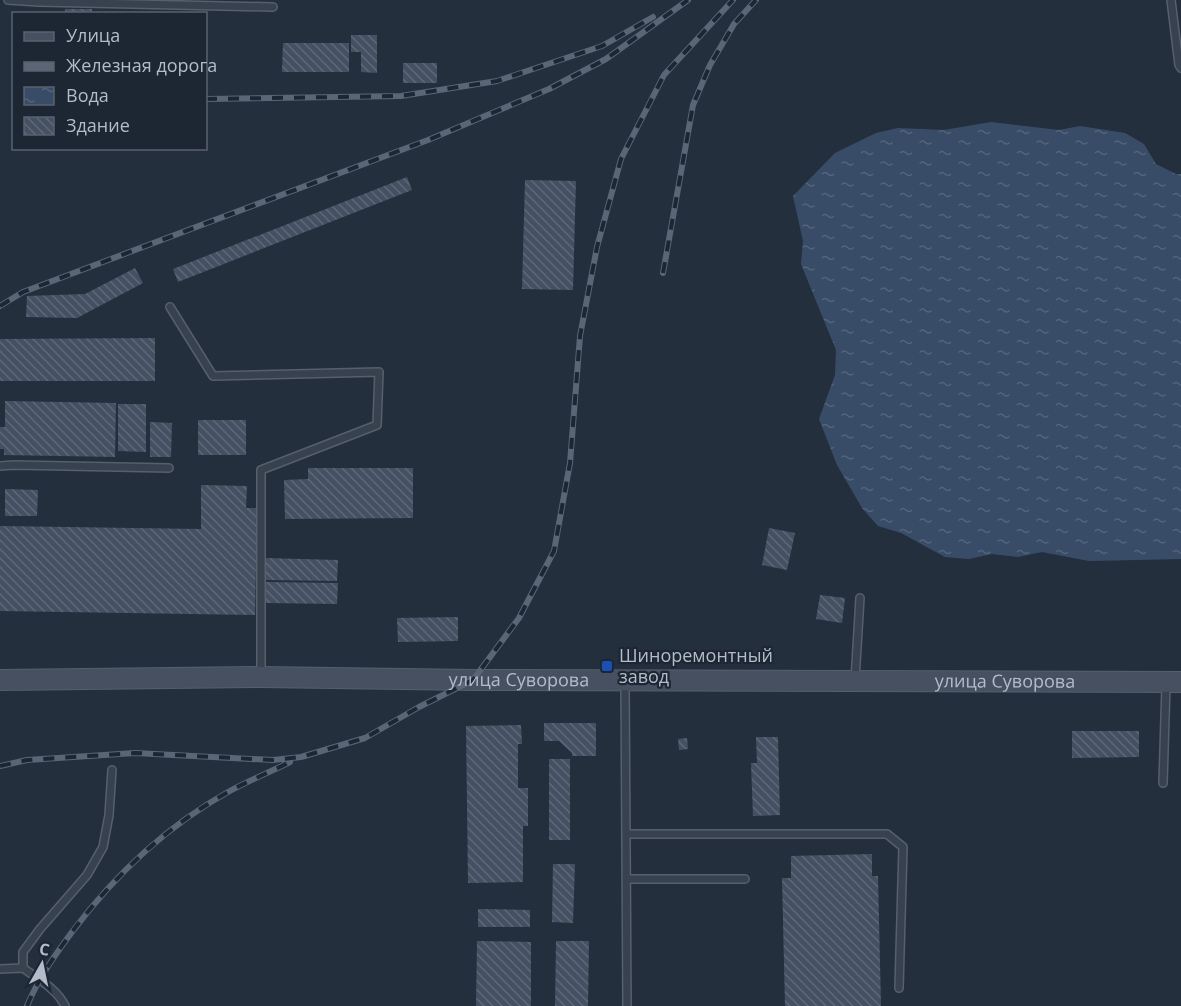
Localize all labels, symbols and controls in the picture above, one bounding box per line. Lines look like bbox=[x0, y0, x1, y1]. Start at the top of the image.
legend bbox=[12, 12, 207, 150]
text: Улица bbox=[66, 23, 120, 47]
text: Железная дорога bbox=[66, 53, 217, 77]
text: Вода bbox=[66, 83, 109, 107]
text: Здание bbox=[66, 113, 130, 137]
place label: Шиноремонтный завод bbox=[619, 643, 773, 688]
marker: Шиноремонтный завод bbox=[600, 659, 614, 673]
street label: улица Суворова bbox=[449, 667, 589, 691]
street label: улица Суворова bbox=[935, 668, 1075, 693]
north arrow bbox=[12, 934, 72, 994]
text: С bbox=[38, 938, 51, 961]

